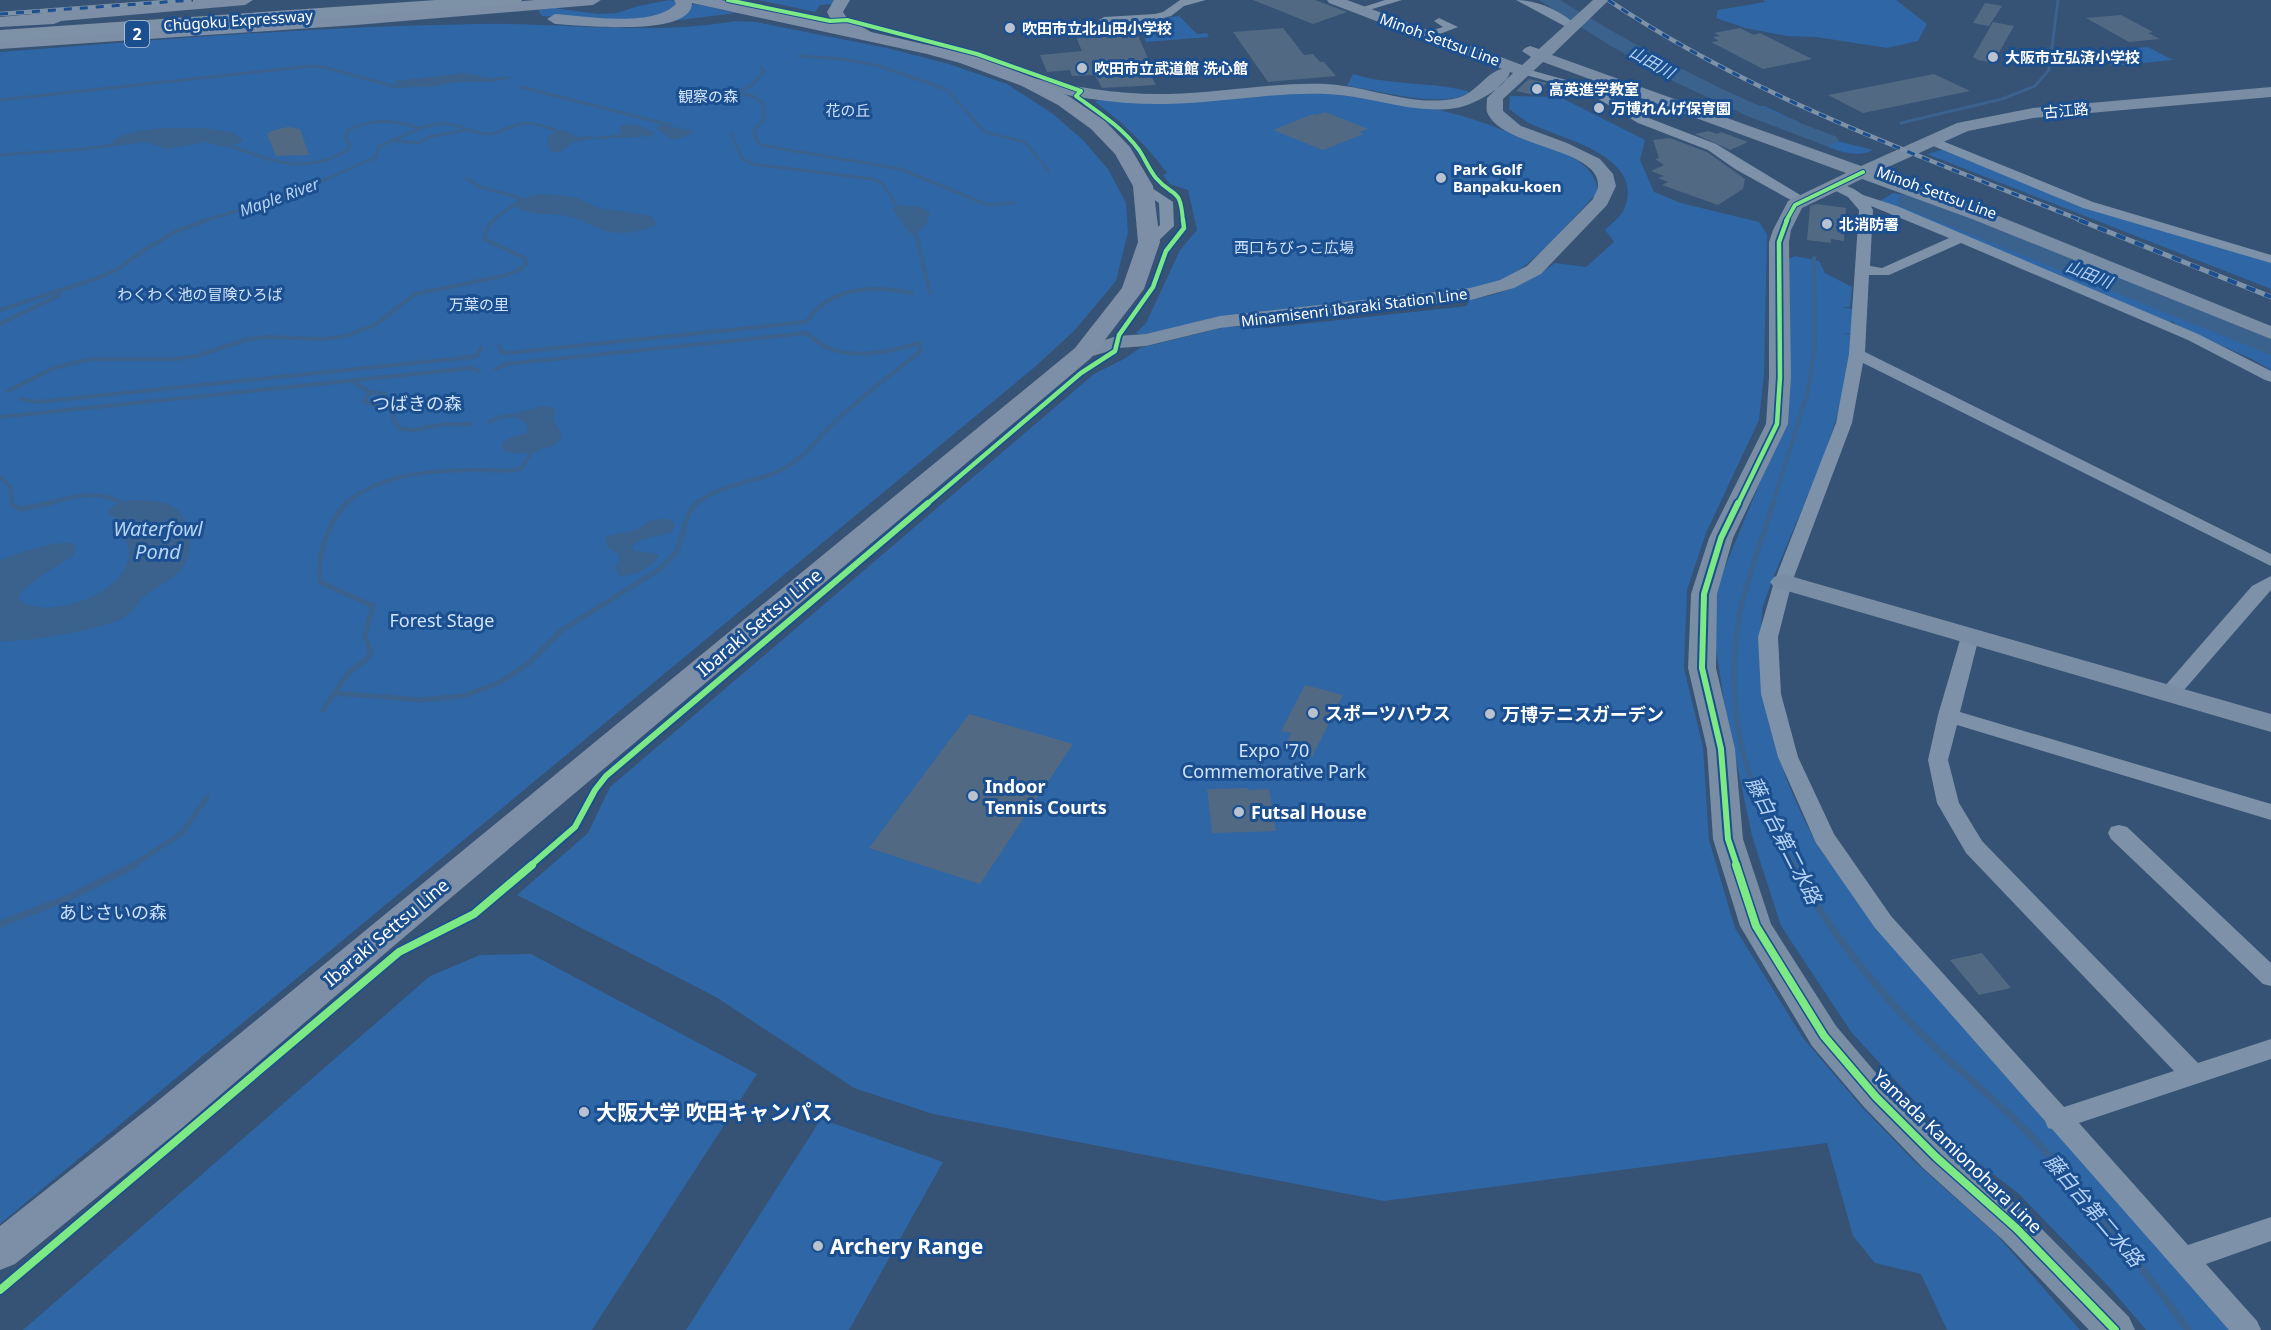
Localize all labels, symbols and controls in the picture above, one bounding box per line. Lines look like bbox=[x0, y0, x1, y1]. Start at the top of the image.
street label: Chūgoku Expressway bbox=[163, 5, 314, 35]
street label: Minoh Settsu Line bbox=[1377, 8, 1503, 70]
place label: 吹田市立北山田小学校 bbox=[1022, 18, 1172, 38]
road number: 2 bbox=[125, 21, 149, 47]
marker: 吹田市立北山田小学校 bbox=[1003, 21, 1017, 35]
water label: 山田川 bbox=[1626, 41, 1680, 84]
place label: 大阪市立弘済小学校 bbox=[2005, 47, 2140, 67]
marker: 大阪市立弘済小学校 bbox=[1986, 50, 2000, 64]
place label: 吹田市立武道館 洗心館 bbox=[1094, 58, 1248, 78]
marker: 吹田市立武道館 洗心館 bbox=[1075, 61, 1089, 75]
place label: 高英進学教室 bbox=[1549, 79, 1639, 99]
marker: 高英進学教室 bbox=[1530, 82, 1544, 96]
park label: 観察の森 bbox=[678, 86, 738, 106]
place label: 万博れんげ保育園 bbox=[1611, 98, 1731, 118]
street label: 古江路 bbox=[2043, 98, 2089, 122]
park label: 花の丘 bbox=[825, 100, 871, 120]
marker: 万博れんげ保育園 bbox=[1592, 101, 1606, 115]
place label: Park Golf Banpaku-koen bbox=[1453, 159, 1561, 196]
street label: Minoh Settsu Line bbox=[1874, 161, 2000, 223]
marker: Park Golf Banpaku-koen bbox=[1434, 171, 1448, 185]
water label: Maple River bbox=[236, 172, 322, 222]
place label: 北消防署 bbox=[1839, 214, 1899, 234]
marker: 北消防署 bbox=[1820, 217, 1834, 231]
park label: 西口ちびっこ広場 bbox=[1234, 237, 1354, 257]
water label: 山田川 bbox=[2063, 255, 2117, 294]
street label: Minamisenri Ibaraki Station Line bbox=[1240, 283, 1468, 331]
park label: わくわく池の冒険ひろば bbox=[117, 284, 283, 304]
park label: 万葉の里 bbox=[449, 294, 509, 314]
park label: つばきの森 bbox=[372, 391, 462, 415]
water label: Waterfowl Pond bbox=[113, 515, 204, 565]
street label: Ibaraki Settsu Line bbox=[691, 563, 827, 681]
park label: Forest Stage bbox=[390, 608, 494, 632]
place label: スポーツハウス bbox=[1325, 701, 1451, 725]
place label: 万博テニスガーデン bbox=[1502, 702, 1664, 726]
marker: スポーツハウス bbox=[1306, 706, 1320, 720]
marker: 万博テニスガーデン bbox=[1483, 707, 1497, 721]
park label: Expo '70 Commemorative Park bbox=[1182, 738, 1366, 783]
water label: 藤白台第二水路 bbox=[1740, 772, 1829, 910]
place label: Indoor Tennis Courts bbox=[985, 774, 1107, 819]
marker: Indoor Tennis Courts bbox=[966, 789, 980, 803]
place label: Futsal House bbox=[1251, 800, 1367, 824]
marker: Futsal House bbox=[1232, 805, 1246, 819]
street label: Ibaraki Settsu Line bbox=[318, 873, 454, 991]
park label: あじさいの森 bbox=[59, 900, 167, 924]
street label: Yamada Kamionohara Line bbox=[1868, 1064, 2048, 1238]
place label: 大阪大学 吹田キャンパス bbox=[596, 1098, 832, 1126]
marker: 大阪大学 吹田キャンパス bbox=[577, 1105, 591, 1119]
water label: 藤白台第二水路 bbox=[2039, 1148, 2151, 1274]
place label: Archery Range bbox=[830, 1232, 983, 1260]
marker: Archery Range bbox=[811, 1239, 825, 1253]

